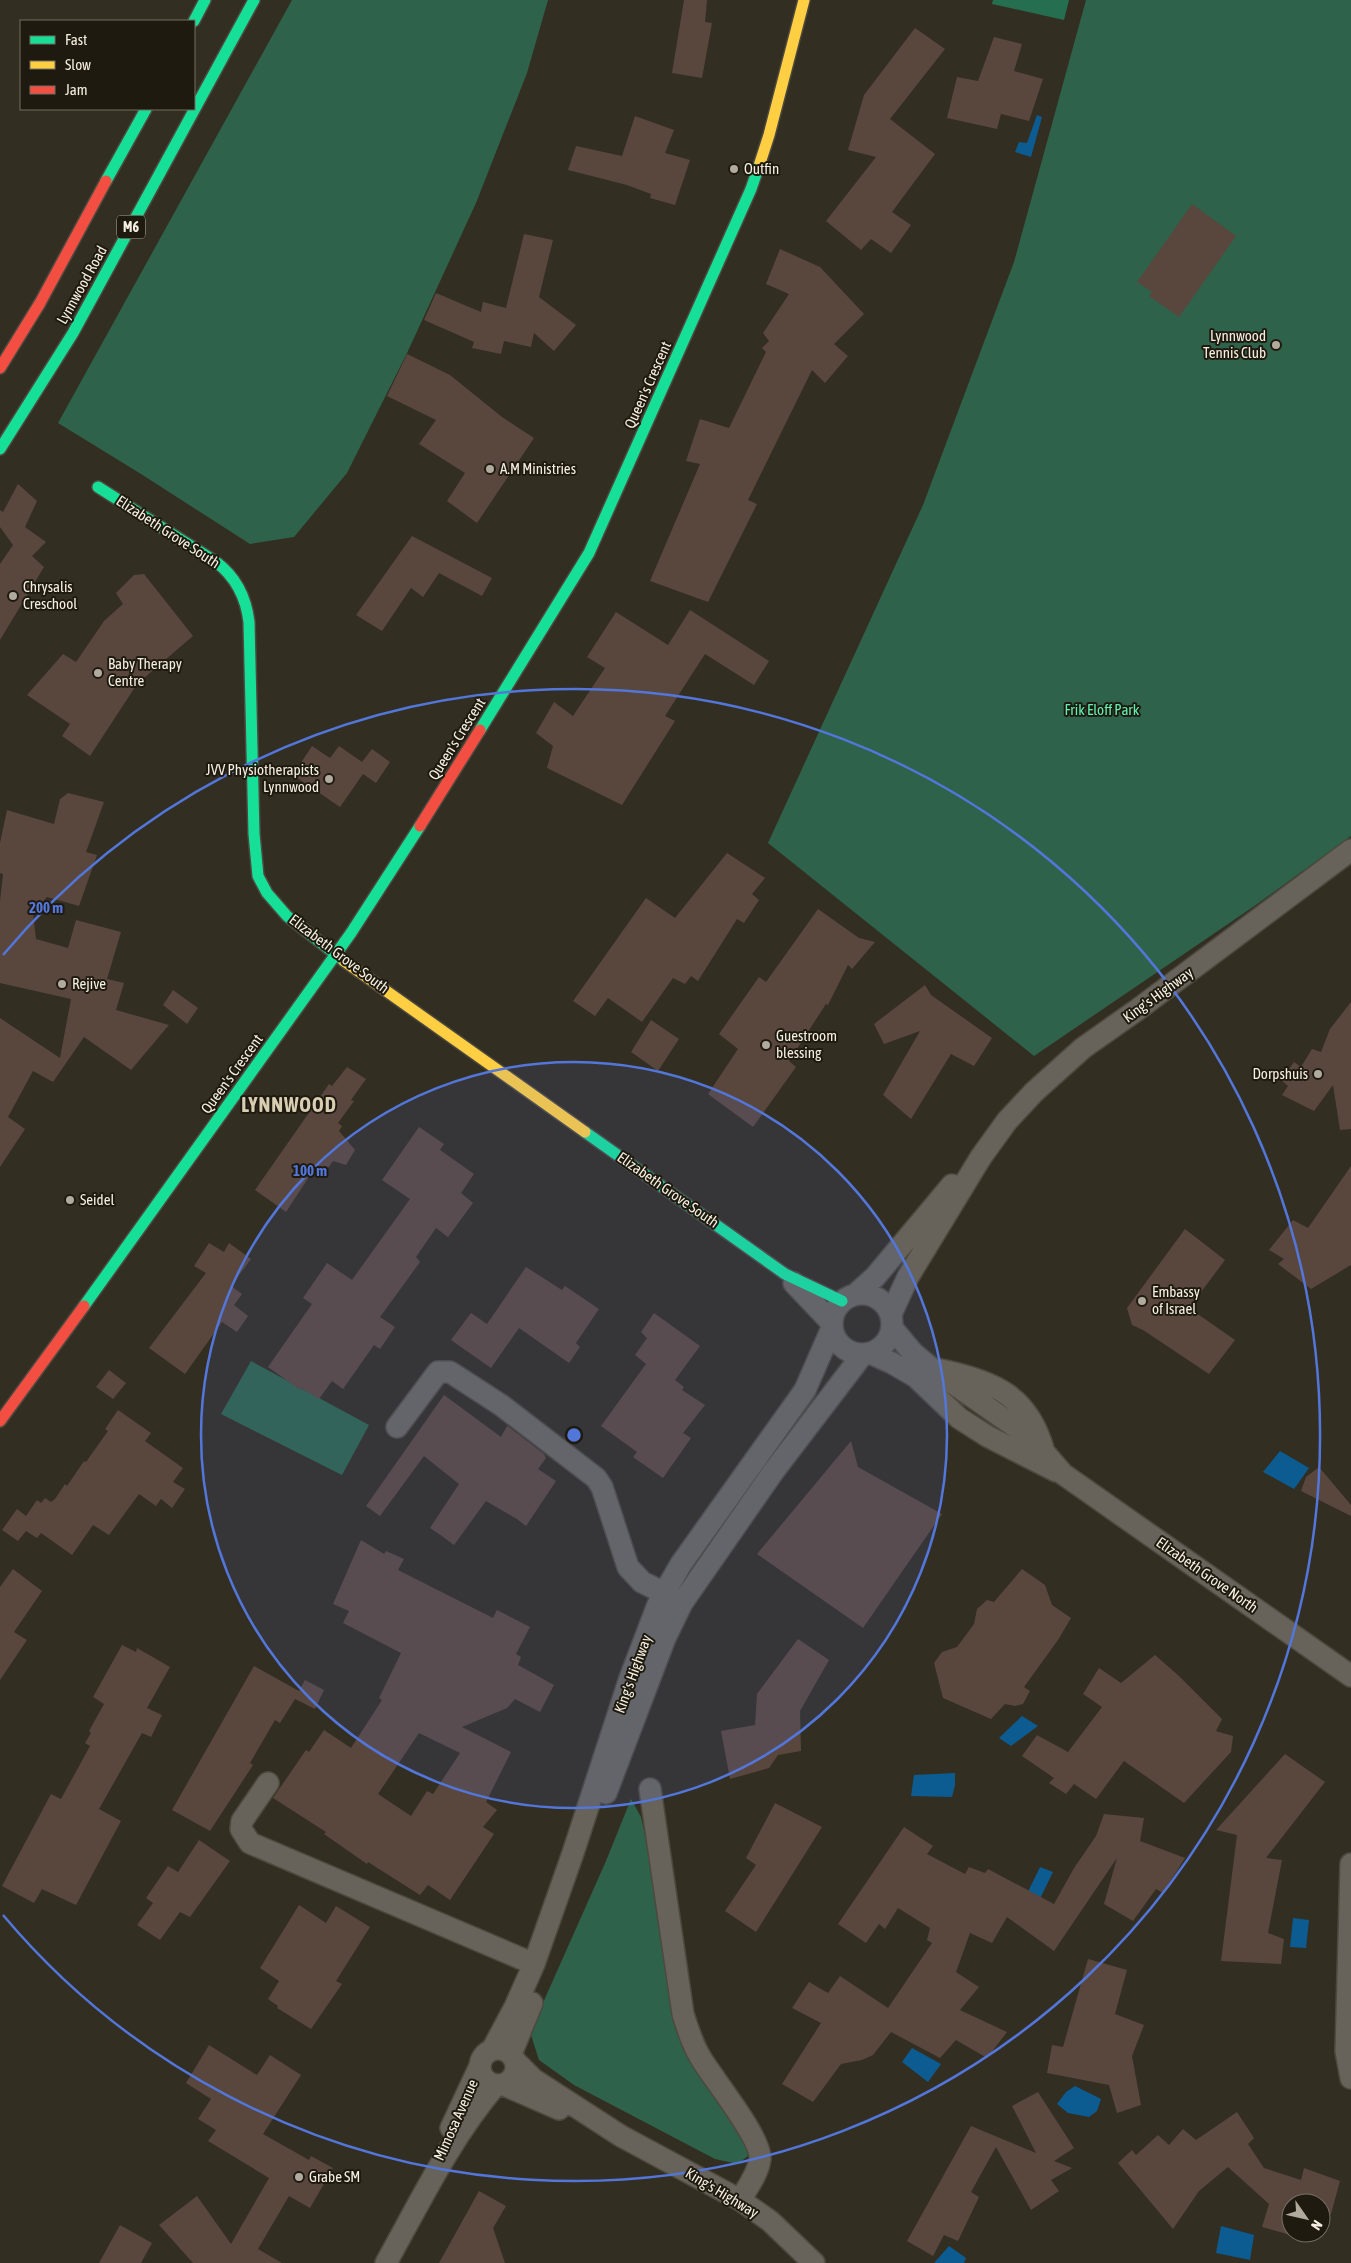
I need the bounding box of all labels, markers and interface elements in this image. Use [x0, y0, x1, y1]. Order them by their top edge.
legend [20, 20, 195, 110]
text: Fast [65, 31, 87, 48]
text: Slow [65, 56, 91, 73]
text: Jam [65, 81, 88, 98]
place label: Outfin [744, 160, 779, 177]
marker: Outfin [728, 163, 740, 175]
road number: M6 [117, 216, 145, 238]
street label: Lynnwood Road [53, 243, 110, 327]
place label: Lynnwood Tennis Club [1203, 327, 1266, 361]
street label: Queen's Crescent [621, 339, 674, 431]
marker: Lynnwood Tennis Club [1270, 339, 1282, 351]
place label: A.M Ministries [500, 460, 576, 477]
marker: A.M Ministries [484, 463, 496, 475]
street label: Elizabeth Grove South [113, 492, 223, 571]
place label: Chrysalis Creschool [23, 578, 77, 612]
marker: Chrysalis Creschool [7, 590, 19, 602]
place label: Baby Therapy Centre [108, 655, 182, 689]
marker: Baby Therapy Centre [92, 667, 104, 679]
street label: Queen's Crescent [425, 695, 489, 783]
park label: Frik Eloff Park [1065, 701, 1140, 718]
place label: JVV Physiotherapists Lynnwood [206, 761, 319, 795]
marker: JVV Physiotherapists Lynnwood [323, 773, 335, 785]
text: 200 m [29, 899, 63, 916]
street label: Elizabeth Grove South [286, 911, 392, 997]
street label: King's Highway [1119, 964, 1196, 1026]
place label: Rejive [72, 975, 106, 992]
marker: Rejive [56, 978, 68, 990]
place label: Guestroom blessing [776, 1027, 837, 1061]
street label: Queen's Crescent [197, 1031, 266, 1117]
marker: Guestroom blessing [760, 1039, 772, 1051]
place label: Dorpshuis [1252, 1065, 1308, 1082]
marker: Dorpshuis [1312, 1068, 1324, 1080]
district label: LYNNWOOD [241, 1093, 337, 1116]
street label: Elizabeth Grove South [614, 1148, 722, 1231]
text: 100 m [293, 1162, 327, 1179]
place label: Seidel [80, 1191, 114, 1208]
marker: Seidel [64, 1194, 76, 1206]
place label: Embassy of Israel [1152, 1283, 1200, 1317]
marker: Embassy of Israel [1136, 1295, 1148, 1307]
centre of rings [565, 1426, 583, 1444]
street label: Elizabeth Grove North [1153, 1533, 1261, 1616]
street label: King's Highway [610, 1632, 655, 1715]
street label: Mimosa Avenue [430, 2076, 481, 2163]
street label: King's Highway [683, 2164, 762, 2221]
place label: Grabe SM [309, 2168, 360, 2185]
marker: Grabe SM [293, 2171, 305, 2183]
north arrow [1281, 2193, 1331, 2243]
text: N [1308, 2217, 1326, 2233]

